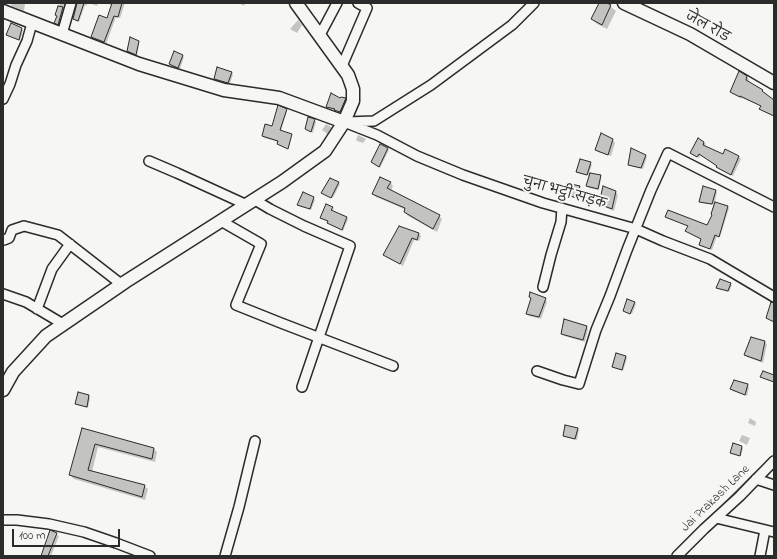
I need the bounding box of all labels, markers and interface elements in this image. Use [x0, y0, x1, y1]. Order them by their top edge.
street label: जेल रोड [682, 10, 732, 46]
street label: चुना भट्ठी सड़क [520, 175, 608, 213]
street label: Jai Prakash Lane [678, 462, 754, 536]
scale bar [14, 521, 122, 547]
text: 100 m [19, 527, 46, 545]

